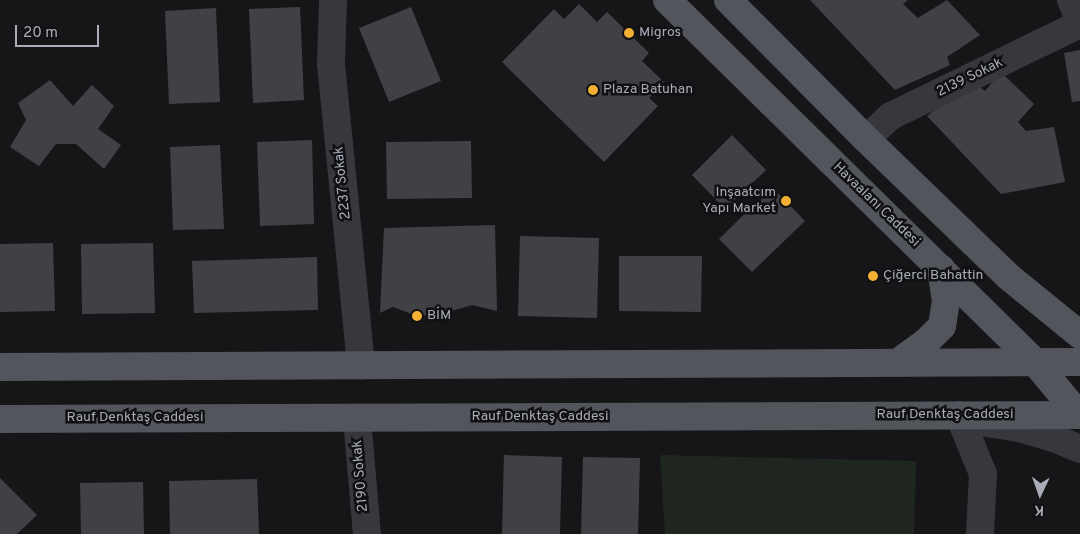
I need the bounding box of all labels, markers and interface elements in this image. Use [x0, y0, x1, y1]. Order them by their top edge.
scale bar [18, 15, 101, 47]
text: 20 m [23, 24, 58, 43]
place label: Migros [639, 25, 681, 41]
marker: Migros [623, 27, 635, 39]
street label: 2139 Sokak [934, 55, 1006, 101]
place label: Plaza Batuhan [603, 82, 693, 98]
marker: Plaza Batuhan [587, 84, 599, 96]
street label: 2237 Sokak [331, 145, 355, 221]
street label: Havaalanı Caddesi [829, 159, 923, 251]
place label: Inşaatcım Yapı Market [702, 185, 776, 218]
marker: Inşaatcım Yapı Market [780, 195, 792, 207]
place label: Çiğerci Bahattin [883, 268, 983, 284]
marker: Çiğerci Bahattin [867, 270, 879, 282]
place label: BİM [427, 308, 451, 324]
marker: BİM [411, 310, 423, 322]
street label: Rauf Denktaş Caddesi [877, 407, 1013, 423]
street label: Rauf Denktaş Caddesi [472, 409, 608, 425]
street label: Rauf Denktaş Caddesi [67, 410, 203, 426]
street label: 2190 Sokak [349, 439, 373, 513]
north arrow [1015, 469, 1065, 519]
text: K [1034, 501, 1045, 518]

